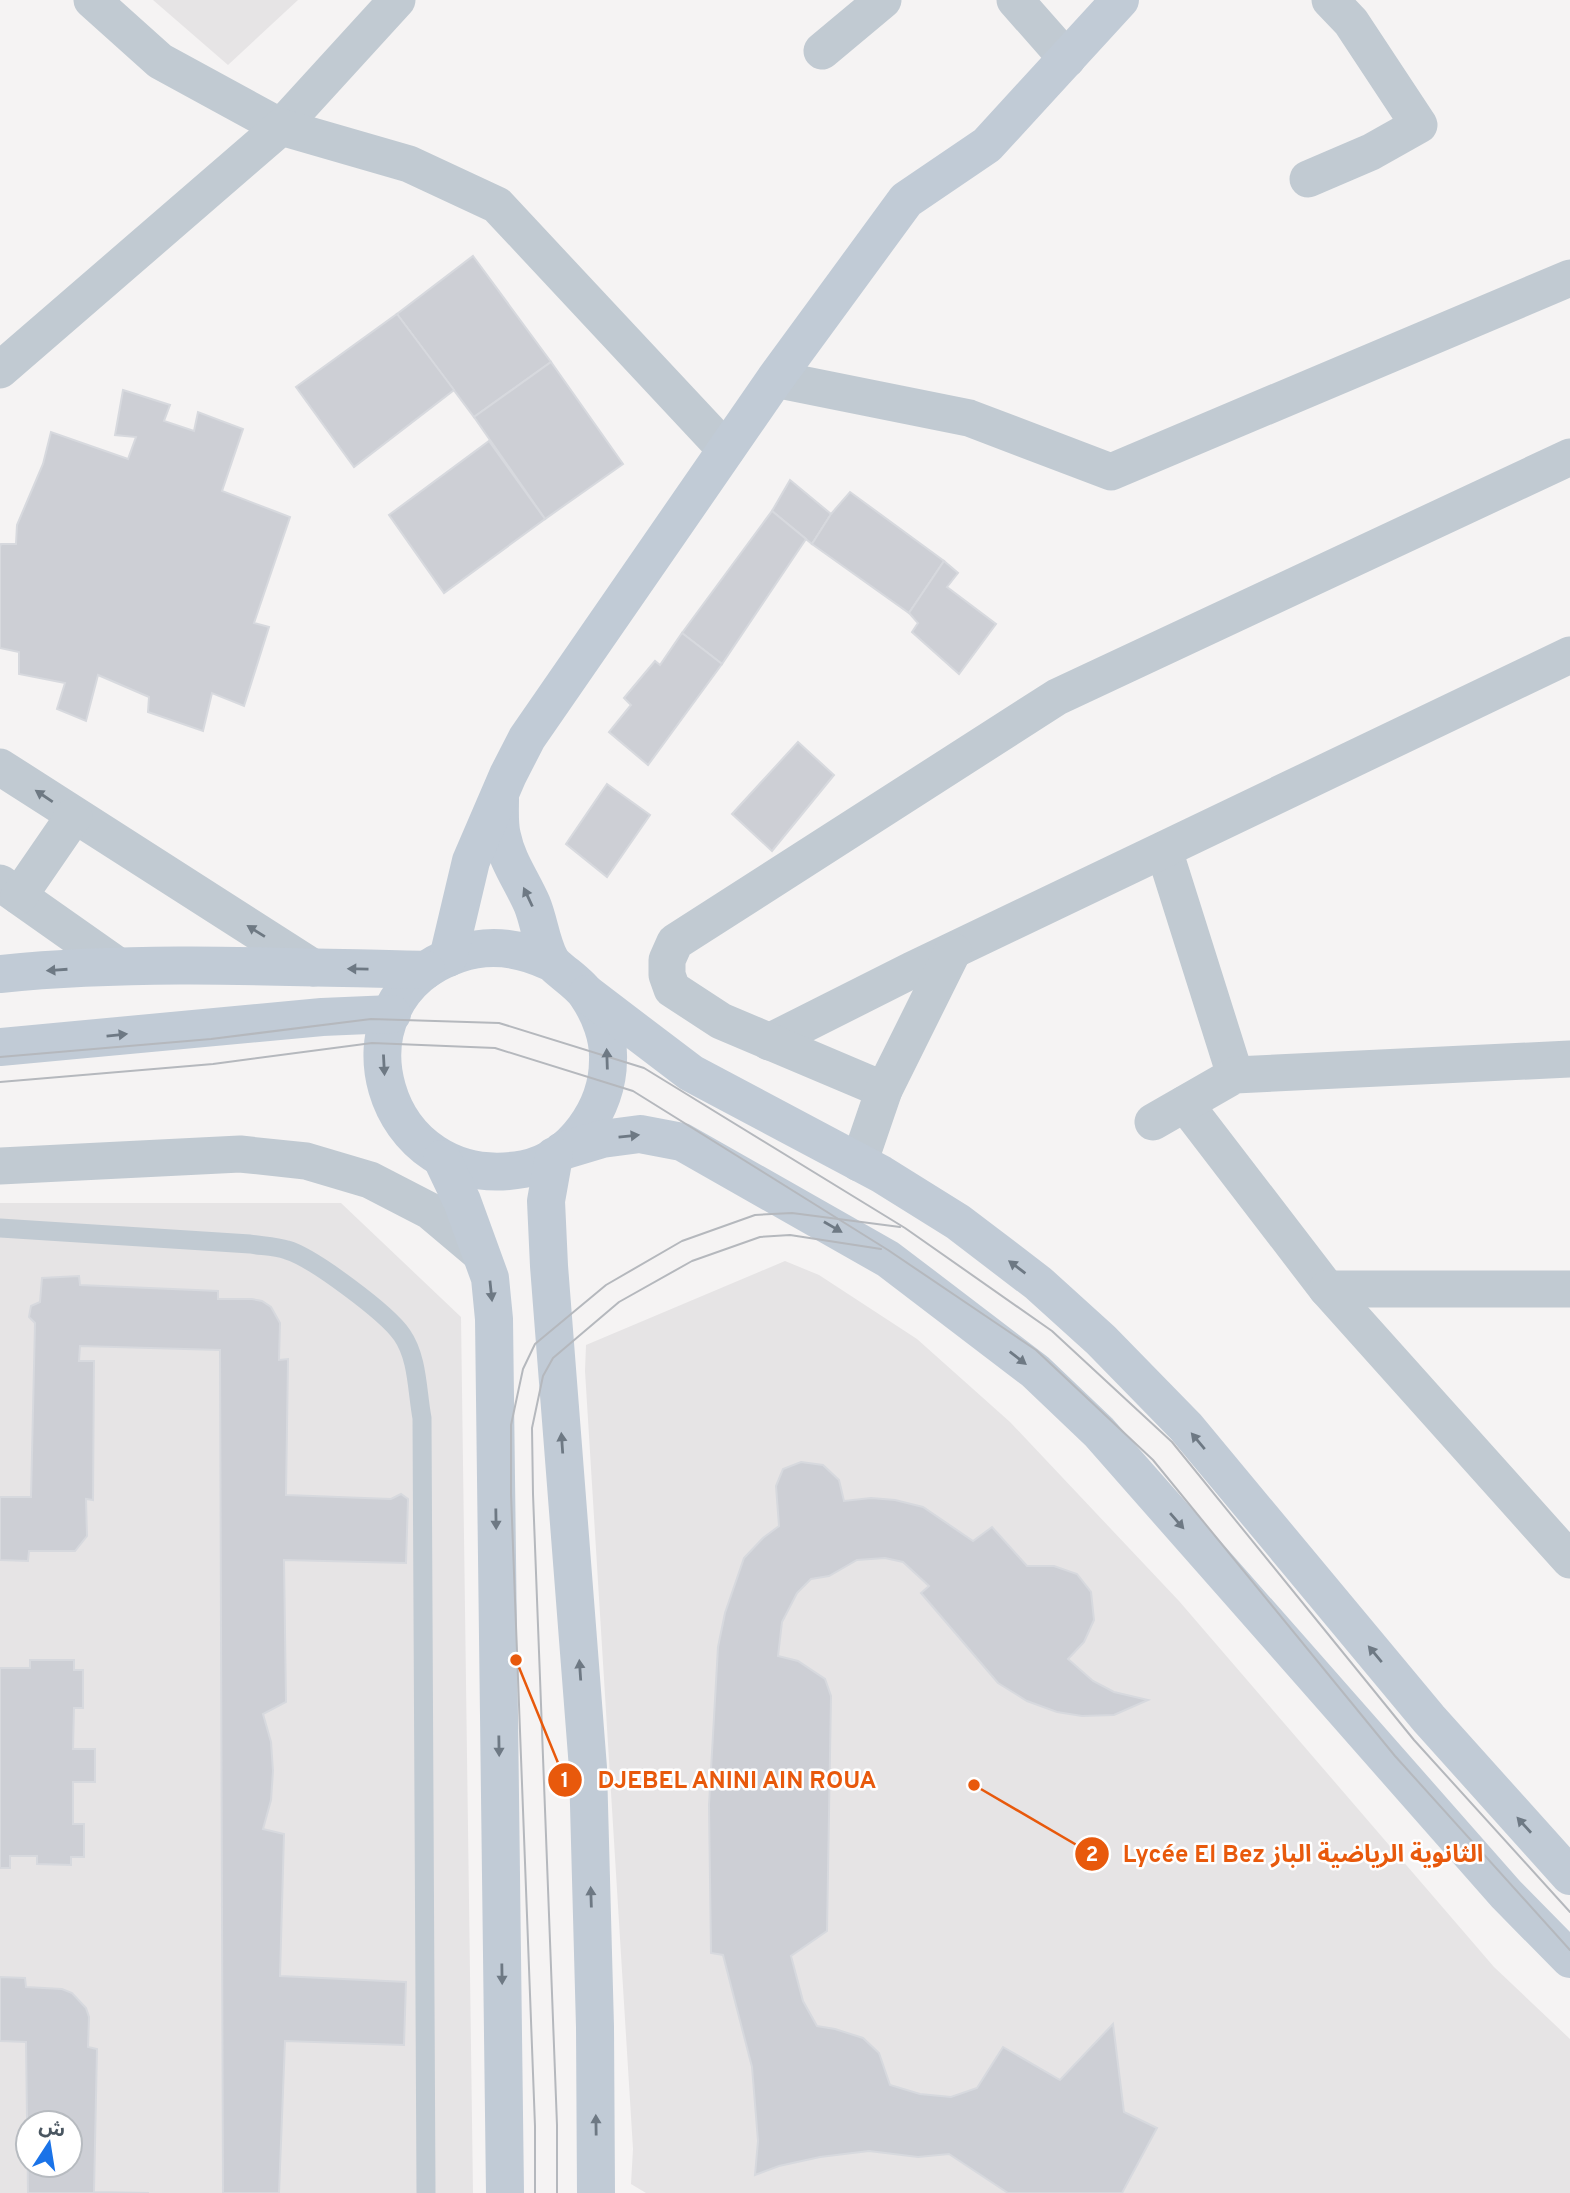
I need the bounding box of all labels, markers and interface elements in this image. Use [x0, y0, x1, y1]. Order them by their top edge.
one-way arrow [35, 789, 53, 803]
one-way arrow [522, 887, 533, 908]
one-way arrow [247, 925, 266, 938]
one-way arrow [347, 963, 369, 974]
one-way arrow [46, 965, 68, 976]
one-way arrow [106, 1029, 128, 1040]
one-way arrow [601, 1048, 613, 1070]
one-way arrow [378, 1054, 389, 1076]
one-way arrow [618, 1130, 640, 1141]
one-way arrow [824, 1221, 843, 1233]
one-way arrow [1008, 1259, 1026, 1274]
one-way arrow [486, 1281, 497, 1303]
one-way arrow [1009, 1351, 1027, 1366]
one-way arrow [556, 1432, 567, 1454]
one-way arrow [1191, 1433, 1206, 1450]
one-way arrow [490, 1508, 502, 1530]
one-way arrow [1169, 1512, 1185, 1529]
one-way arrow [1367, 1645, 1382, 1663]
one-way arrow [574, 1659, 585, 1681]
one-way arrow [493, 1735, 504, 1757]
callout: DJEBEL ANINI AIN ROUA [547, 1758, 892, 1803]
text: DJEBEL ANINI AIN ROUA [597, 1767, 877, 1797]
text: 1 [561, 1768, 569, 1795]
one-way arrow [1517, 1817, 1533, 1834]
callout: Lycée El Bez الثانوية الرياضية الباز [1074, 1831, 1498, 1876]
text: Lycée El Bez الثانوية الرياضية الباز [1123, 1841, 1483, 1871]
text: 2 [1086, 1842, 1098, 1869]
one-way arrow [586, 1886, 597, 1908]
one-way arrow [496, 1963, 508, 1985]
north arrow [14, 2109, 84, 2179]
one-way arrow [590, 2114, 602, 2136]
text: ش [37, 2115, 67, 2144]

